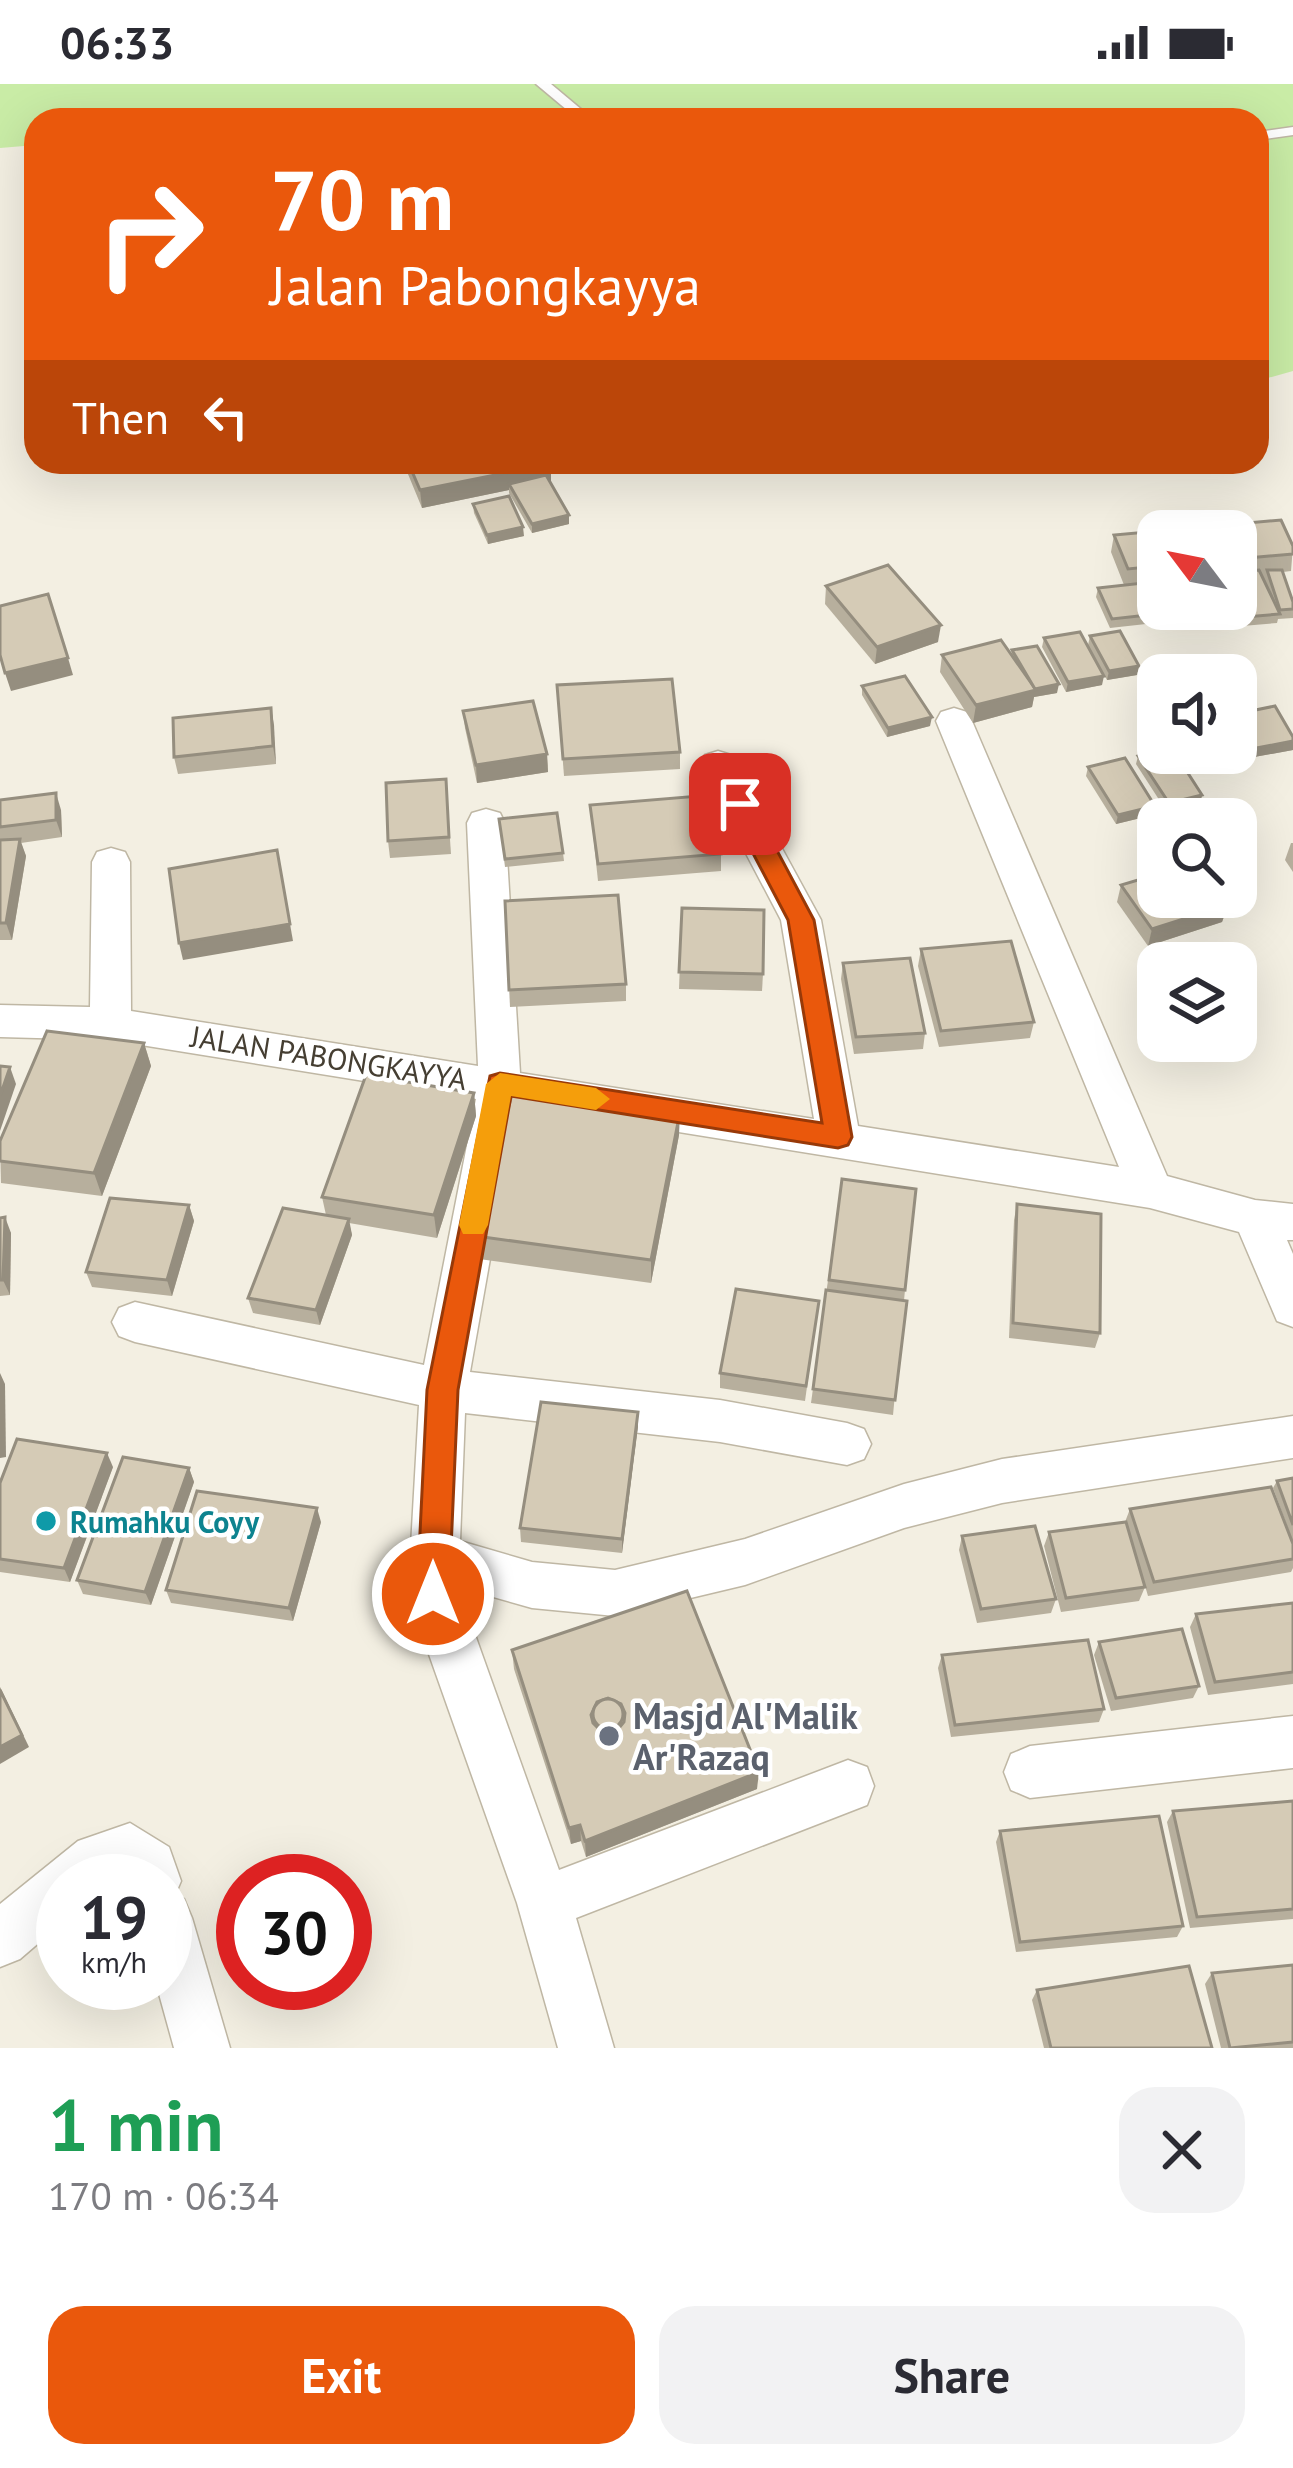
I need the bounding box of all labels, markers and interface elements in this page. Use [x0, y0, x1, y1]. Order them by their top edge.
text: 06:33 [60, 13, 174, 71]
text: 70 m [270, 144, 454, 253]
icon: right [72, 156, 228, 312]
text: Jalan Pabongkayya [270, 250, 701, 320]
icon: left [193, 384, 259, 450]
text: Then [72, 388, 169, 446]
north arrow [1137, 510, 1257, 630]
map controls [1137, 510, 1257, 1062]
button: sound [1137, 654, 1257, 774]
pin [689, 753, 791, 855]
icon: arrive [707, 771, 773, 837]
button: search [1137, 798, 1257, 918]
button: layers [1137, 942, 1257, 1062]
street label: JALAN PABONGKAYYA [186, 1016, 470, 1098]
place label: Rumahku Coyy [70, 1502, 260, 1541]
marker: Rumahku Coyy [33, 1508, 59, 1534]
position arrow [370, 1531, 496, 1657]
place label: Masjd Al'Malik Ar'Razaq [633, 1692, 858, 1780]
marker: Masjd Al'Malik Ar'Razaq [596, 1723, 622, 1749]
speed limit sign: 30 [216, 1854, 372, 2010]
text: 19 [80, 1878, 148, 1956]
text: km/h [81, 1942, 147, 1981]
text: 1 min [48, 2078, 224, 2171]
button: close [1119, 2087, 1245, 2213]
text: 170 m · 06:34 [48, 2170, 279, 2221]
button: Exit [48, 2306, 635, 2444]
button: Share [659, 2306, 1245, 2444]

